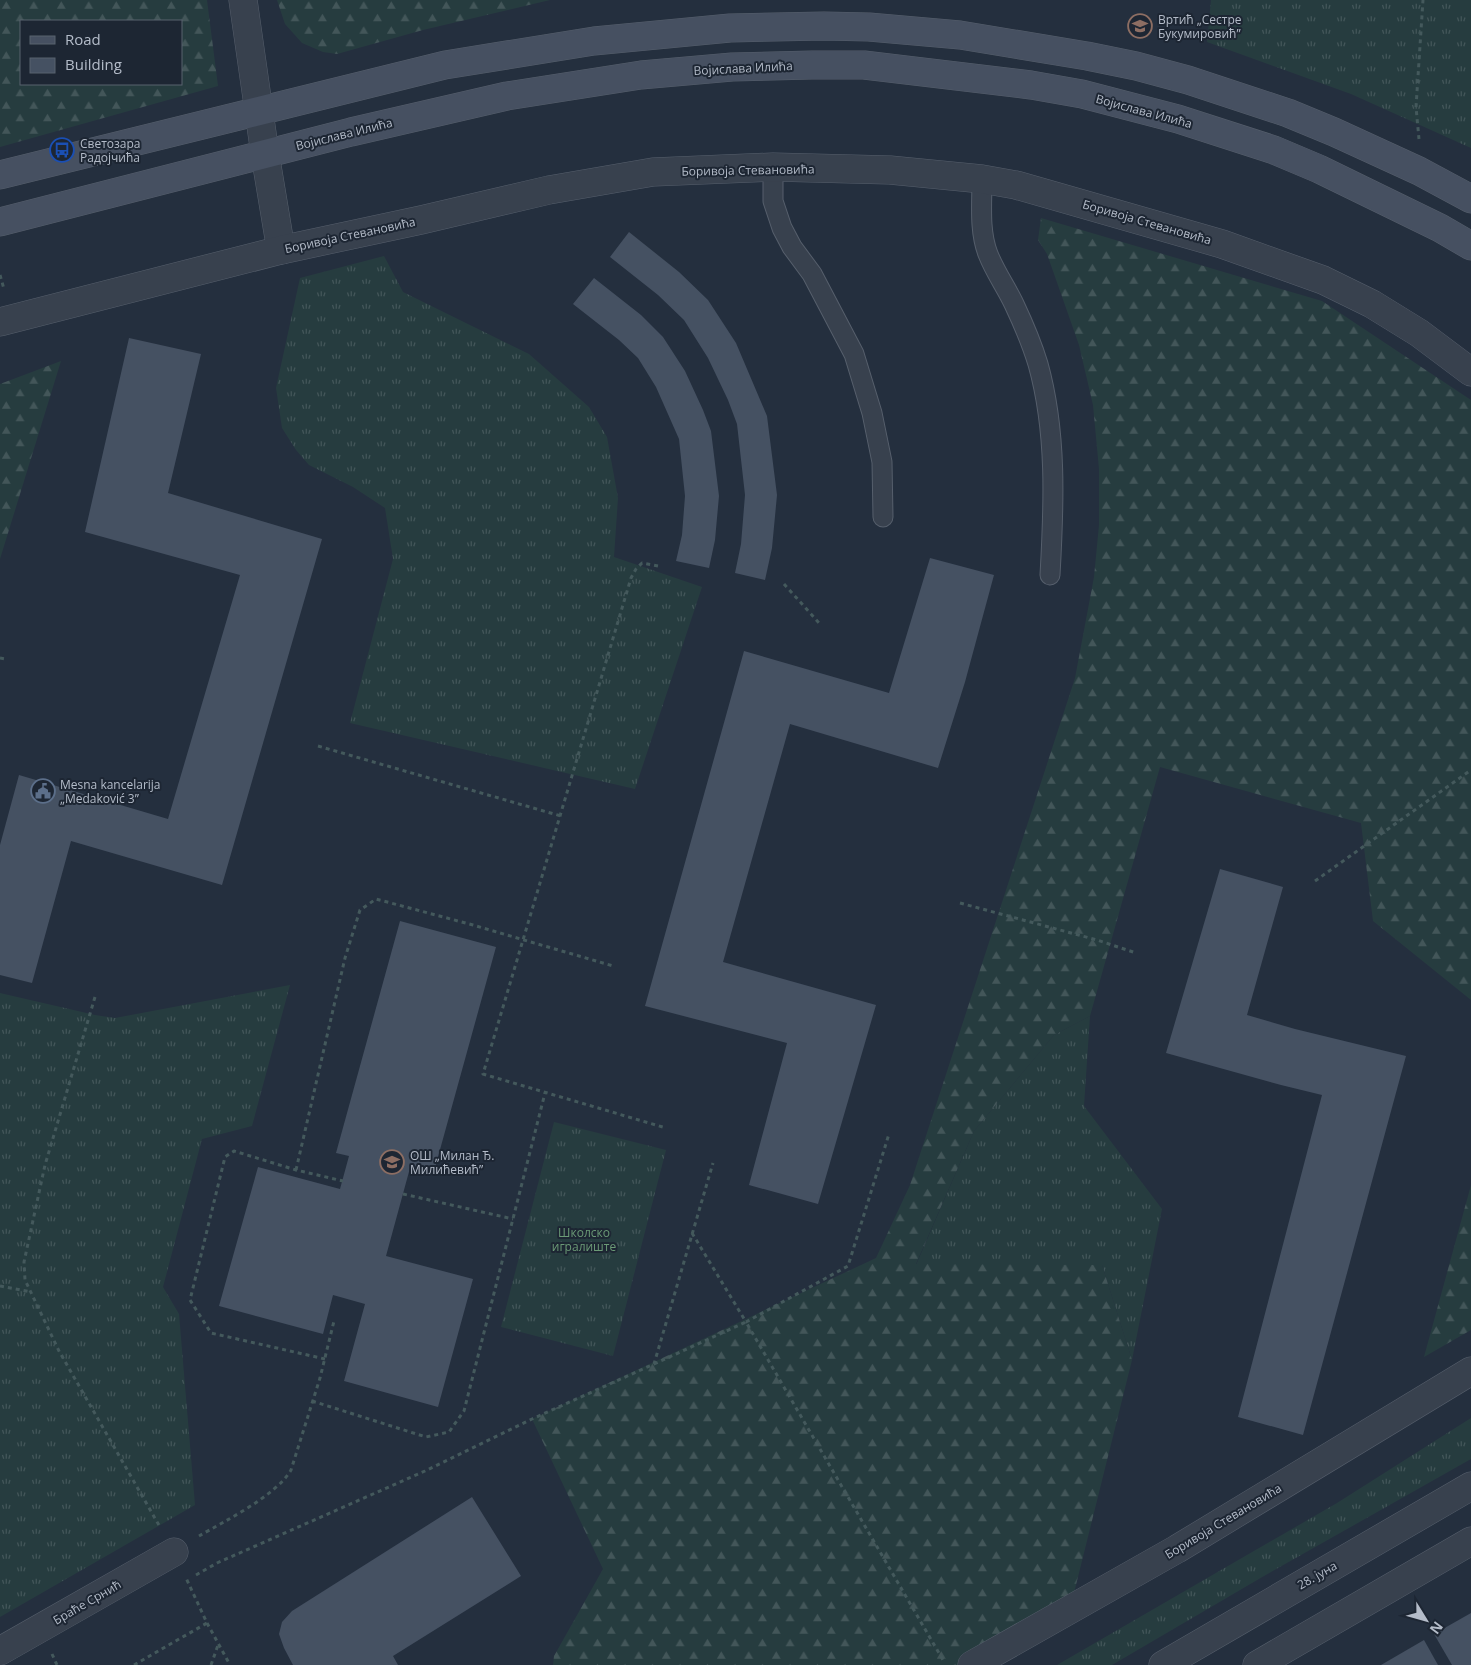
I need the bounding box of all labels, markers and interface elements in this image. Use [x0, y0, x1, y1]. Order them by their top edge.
place label: Вртић „Сестре Букумировић” [1158, 11, 1242, 42]
school or university icon: Вртић „Сестре Букумировић” [1127, 13, 1153, 39]
legend [20, 20, 182, 85]
text: Road [65, 29, 101, 49]
text: Building [65, 54, 122, 74]
street label: Војислава Илића [693, 57, 793, 79]
street label: Војислава Илића [1094, 90, 1194, 132]
street label: Војислава Илића [294, 114, 394, 154]
place label: Светозара Радојчића [80, 135, 141, 166]
bus stop icon: Светозара Радојчића [49, 137, 75, 163]
street label: Боривоја Стевановића [681, 160, 815, 180]
street label: Боривоја Стевановића [1081, 195, 1213, 249]
street label: Боривоја Стевановића [283, 213, 417, 257]
place label: Mesna kancelarija „Medaković 3” [60, 776, 161, 807]
public building icon: Mesna kancelarija „Medaković 3” [30, 778, 56, 804]
place label: ОШ „Милан Ђ. Милићевић” [410, 1147, 494, 1178]
school or university icon: ОШ „Милан Ђ. Милићевић” [379, 1149, 405, 1175]
park label: Школско игралиште [552, 1224, 616, 1255]
street label: Боривоја Стевановића [1161, 1479, 1285, 1563]
street label: 28. јуна [1294, 1557, 1340, 1593]
street label: Браће Срнић [50, 1576, 124, 1628]
north arrow [1401, 1595, 1451, 1645]
text: N [1426, 1618, 1448, 1638]

